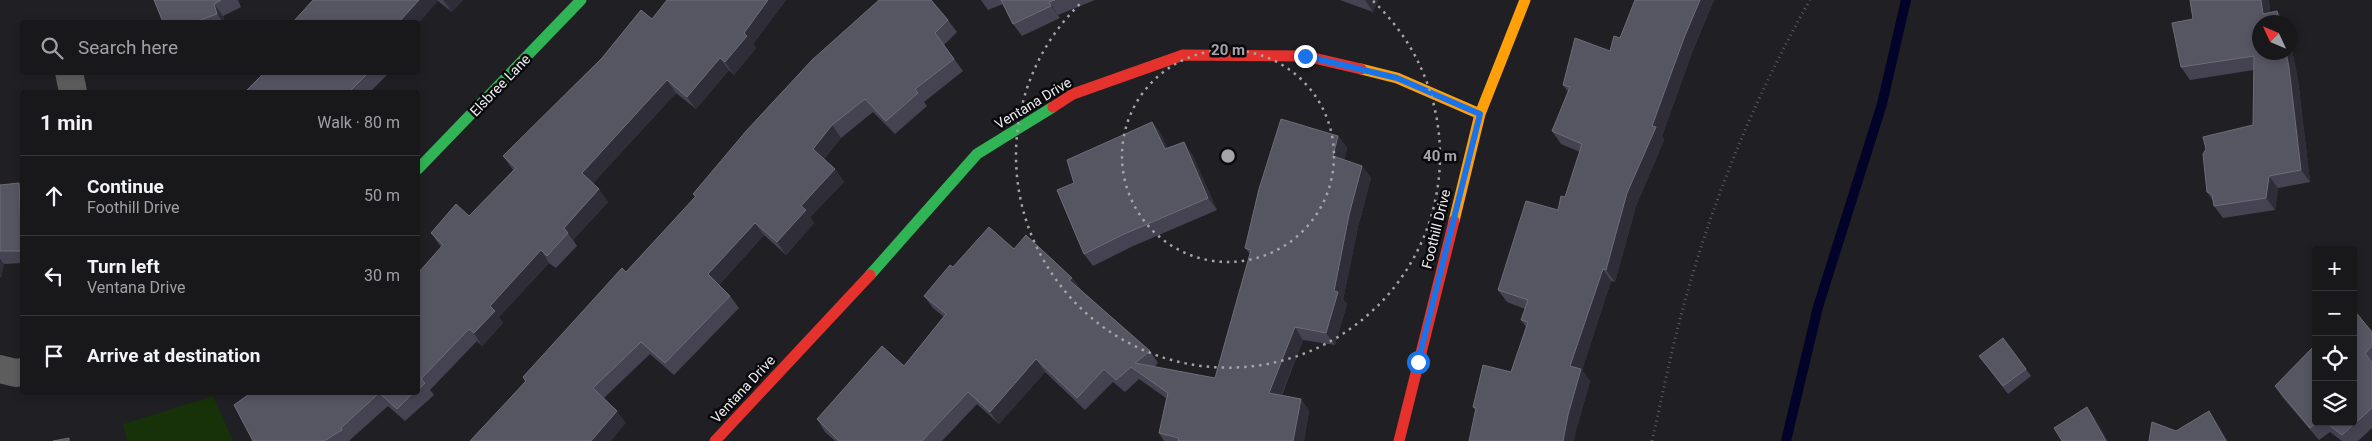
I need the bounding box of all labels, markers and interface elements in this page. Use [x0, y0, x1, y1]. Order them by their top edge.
north arrow [2252, 15, 2297, 60]
search box [20, 20, 420, 75]
icon: search [38, 34, 66, 62]
text: Search here [78, 36, 178, 59]
text: 20 m [1211, 41, 1245, 59]
route end [1294, 45, 1317, 68]
street label: Elsbree Lane [467, 51, 533, 119]
street label: Ventana Drive [992, 74, 1074, 132]
text: 1 min [40, 111, 93, 135]
text: Walk · 80 m [317, 113, 400, 132]
centre of rings [1219, 147, 1237, 165]
text: 40 m [1423, 147, 1457, 165]
text: Continue [87, 175, 164, 198]
icon: ahead [40, 182, 68, 210]
text: 50 m [364, 186, 400, 205]
street label: Foothill Drive [1418, 188, 1454, 270]
text: Foothill Drive [87, 198, 180, 217]
map controls [2312, 246, 2357, 426]
button: + [2312, 246, 2357, 291]
text: Turn left [87, 255, 160, 278]
icon: left [40, 262, 68, 290]
text: 30 m [364, 266, 400, 285]
text: Ventana Drive [87, 278, 186, 297]
button: − [2312, 291, 2357, 336]
button: locate [2312, 336, 2357, 381]
icon: arrive [40, 342, 68, 370]
text: Arrive at destination [87, 344, 260, 367]
route start [1407, 351, 1430, 374]
street label: Ventana Drive [708, 352, 778, 426]
button: layers [2312, 381, 2357, 426]

